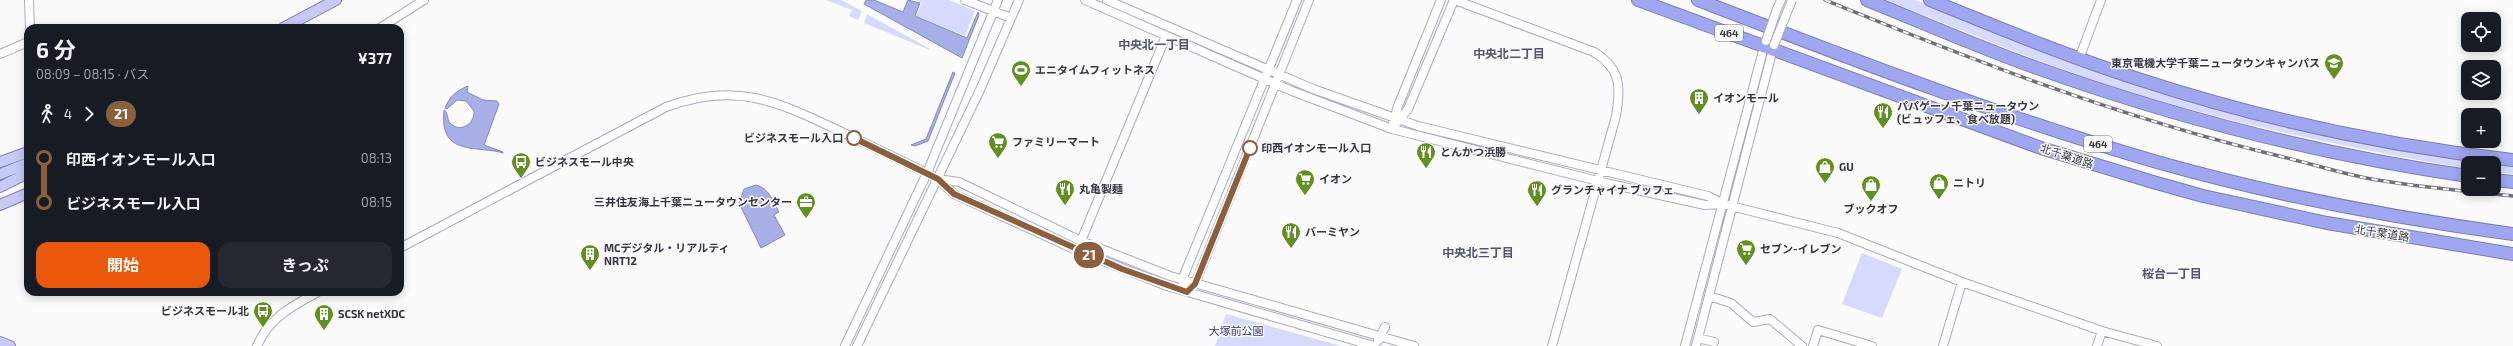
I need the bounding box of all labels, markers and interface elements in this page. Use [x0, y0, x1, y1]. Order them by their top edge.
map controls [2461, 12, 2501, 196]
button: locate [2461, 12, 2501, 52]
road number: 464 [1715, 25, 1743, 41]
text: 6 分 [36, 36, 76, 62]
district label: 中央北一丁目 [1118, 37, 1190, 51]
district label: 中央北二丁目 [1473, 46, 1545, 60]
text: ¥377 [358, 49, 392, 67]
school or university icon: 東京電機大学千葉ニュータウンキャンパス [2323, 52, 2345, 80]
place label: 東京電機大学千葉ニュータウンキャンパス [2111, 56, 2320, 69]
sports icon: エニタイムフィットネス [1010, 59, 1032, 87]
button: layers [2461, 60, 2501, 100]
place label: エニタイムフィットネス [1035, 63, 1155, 76]
text: 08:09 – 08:15 · バス [36, 66, 149, 82]
building icon: イオンモール [1688, 87, 1710, 115]
place label: イオンモール [1713, 91, 1779, 104]
place label: パパゲーノ千葉ニュータウン (ビュッフェ、食べ放題) [1897, 99, 2039, 125]
restaurant icon: パパゲーノ千葉ニュータウン (ビュッフェ、食べ放題) [1872, 101, 1894, 129]
icon: walk [36, 103, 58, 125]
icon: forward [78, 103, 100, 125]
text: 21 [114, 105, 128, 122]
text: 4 [64, 106, 72, 122]
button: + [2461, 108, 2501, 148]
marker: ビジネスモール入口 [846, 130, 862, 146]
place label: ビジネスモール入口 [744, 131, 843, 144]
supermarket icon: ファミリーマート [987, 131, 1009, 159]
place label: ファミリーマート [1012, 135, 1100, 148]
road number: 464 [2084, 136, 2112, 152]
marker: 印西イオンモール入口 [1242, 140, 1258, 156]
place label: 印西イオンモール入口 [1261, 141, 1371, 154]
restaurant icon: とんかつ浜勝 [1415, 141, 1437, 169]
street label: 北千葉道路 [2039, 141, 2095, 170]
place label: とんかつ浜勝 [1440, 145, 1506, 158]
text: 印西イオンモール入口 [66, 150, 216, 168]
text: 08:13 [361, 150, 392, 166]
bus stop icon: ビジネスモール中央 [510, 151, 532, 179]
place label: ビジネスモール中央 [535, 155, 634, 168]
shop icon: GU [1814, 156, 1836, 184]
button: − [2461, 156, 2501, 196]
place label: GU [1839, 160, 1854, 173]
supermarket icon: イオン [1294, 168, 1316, 196]
place label: イオン [1319, 172, 1352, 185]
shop icon: ニトリ [1928, 172, 1950, 200]
shop icon: ブックオフ [1860, 174, 1882, 202]
place label: ニトリ [1953, 176, 1986, 189]
restaurant icon: 丸亀製麺 [1054, 178, 1076, 206]
restaurant icon: グランチャイナ ブッフェ [1526, 179, 1548, 207]
place label: 丸亀製麺 [1079, 182, 1123, 195]
place label: グランチャイナ ブッフェ [1551, 183, 1674, 196]
office icon: 三井住友海上千葉ニュータウンセンター [795, 191, 817, 219]
text: ビジネスモール入口 [66, 194, 201, 212]
text: 08:15 [361, 194, 392, 210]
place label: 三井住友海上千葉ニュータウンセンター [594, 195, 792, 208]
place label: ブックオフ [1844, 202, 1899, 215]
restaurant icon: バーミヤン [1280, 221, 1302, 249]
street label: 北千葉道路 [2354, 222, 2410, 243]
place label: バーミヤン [1305, 225, 1360, 238]
supermarket icon: セブン-イレブン [1735, 238, 1757, 266]
place label: MCデジタル・リアルティ NRT12 [604, 241, 730, 267]
button: 開始 [36, 242, 210, 288]
button: きっぷ [218, 242, 392, 288]
line badge: 21 [1071, 242, 1107, 268]
place label: セブン-イレブン [1760, 242, 1842, 255]
building icon: MCデジタル・リアルティ NRT12 [579, 243, 601, 271]
district label: 中央北三丁目 [1442, 245, 1514, 259]
text: 21 [1082, 246, 1096, 263]
district label: 桜台一丁目 [2142, 266, 2202, 280]
bus stop icon: ビジネスモール北 [252, 300, 274, 328]
building icon: SCSK netXDC [313, 303, 335, 331]
place label: ビジネスモール北 [161, 304, 249, 317]
place label: SCSK netXDC [338, 307, 406, 320]
park label: 大塚前公園 [1209, 324, 1264, 337]

